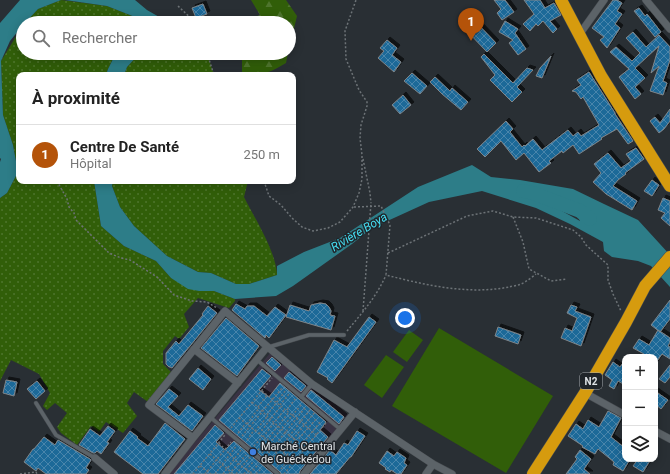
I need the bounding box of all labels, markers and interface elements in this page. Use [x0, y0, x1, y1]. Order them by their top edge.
pin: 1 [458, 8, 484, 41]
search box [16, 16, 296, 60]
icon: search [30, 27, 52, 49]
text: Rechercher [62, 29, 137, 47]
text: À proximité [32, 88, 120, 108]
text: Centre De Santé [70, 138, 179, 156]
text: 1 [41, 147, 49, 162]
text: 250 m [243, 147, 280, 162]
text: Hôpital [70, 156, 112, 171]
water label: Rivière Boya [328, 210, 390, 254]
your location [395, 308, 415, 328]
map controls [622, 354, 658, 462]
button: + [622, 354, 658, 390]
road number: N2 [580, 373, 602, 389]
button: − [622, 390, 658, 426]
button: layers [622, 426, 658, 462]
place label: Marché Central de Guéckédou [261, 440, 335, 466]
marker: Marché Central de Guéckédou [248, 447, 258, 457]

